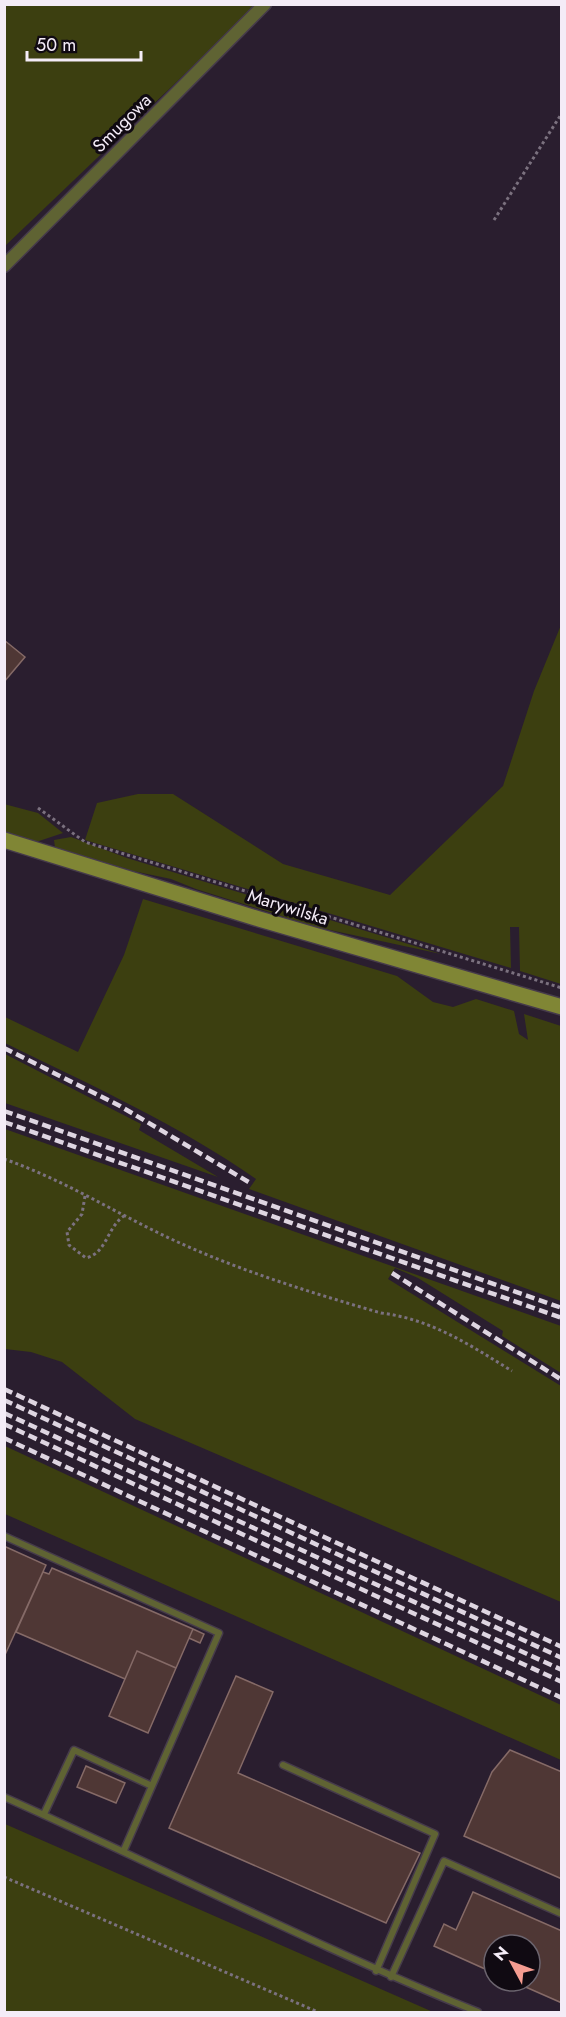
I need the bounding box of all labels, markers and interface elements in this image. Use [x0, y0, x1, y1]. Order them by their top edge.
scale bar [27, 24, 141, 62]
text: 50 m [36, 32, 76, 58]
street label: Smugowa [87, 88, 157, 158]
street label: Marywilska [244, 882, 332, 932]
north arrow [482, 1933, 542, 1993]
text: N [488, 1941, 514, 1966]

